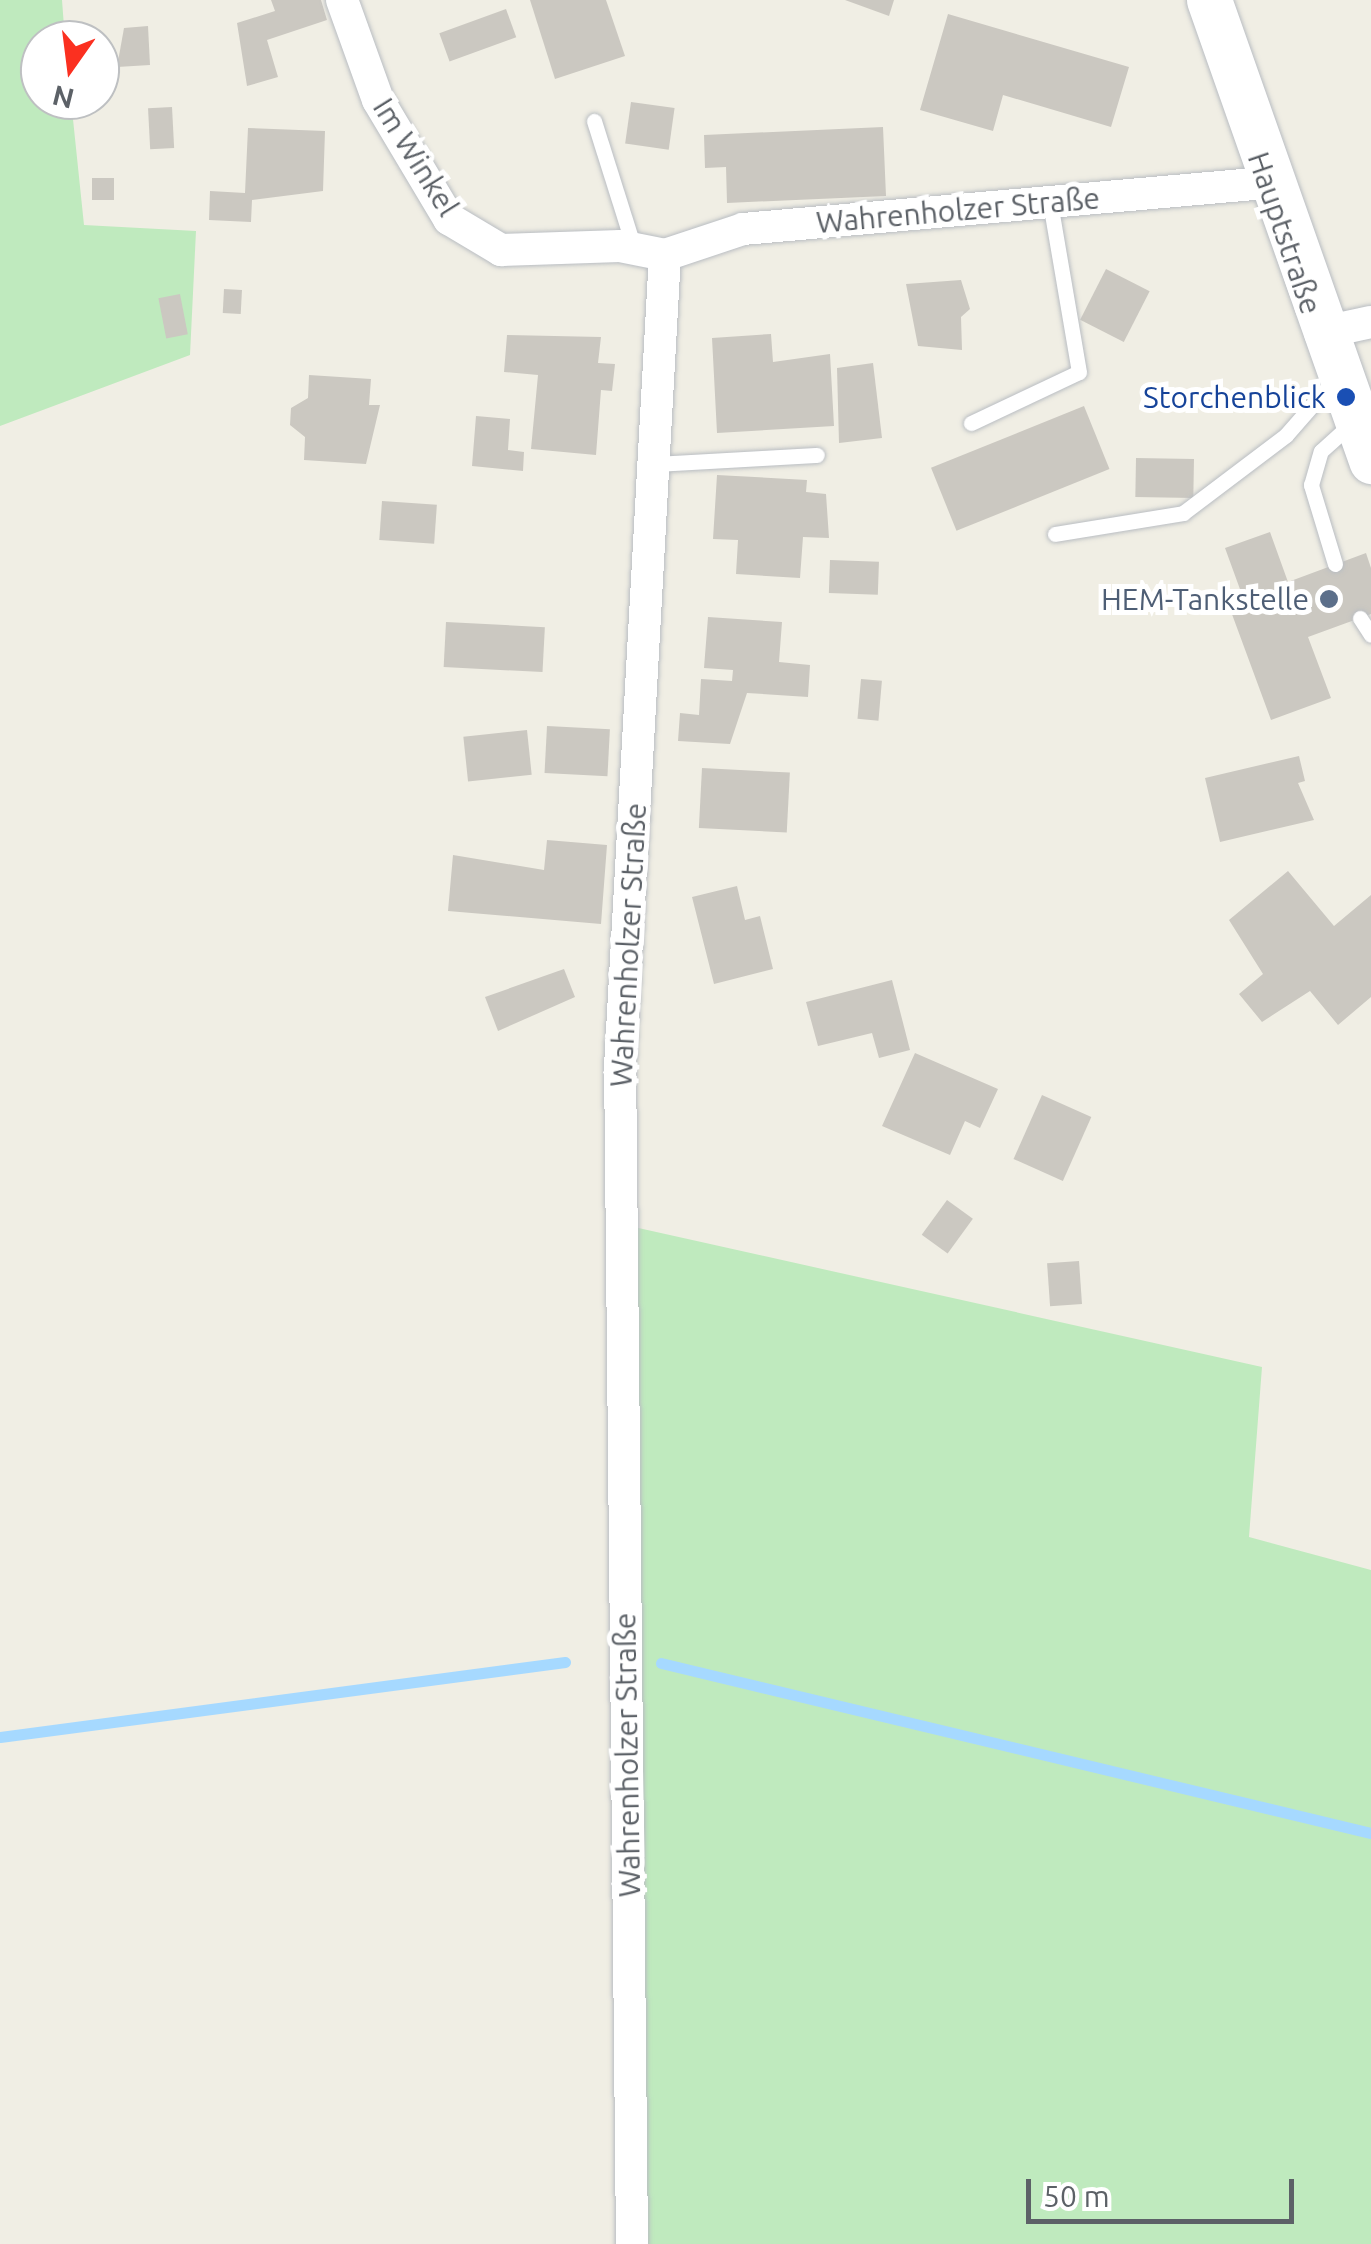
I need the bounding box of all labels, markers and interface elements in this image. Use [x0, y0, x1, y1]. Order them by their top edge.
north arrow [20, 20, 120, 120]
text: N [49, 80, 77, 115]
street label: Im Winkel [366, 91, 466, 223]
street label: Hauptstraße [1240, 147, 1330, 319]
street label: Wahrenholzer Straße [815, 180, 1101, 240]
place label: Storchenblick [1143, 379, 1326, 415]
marker: Storchenblick [1335, 386, 1357, 408]
place label: HEM-Tankstelle [1101, 581, 1309, 617]
marker: HEM-Tankstelle [1318, 588, 1340, 610]
street label: Wahrenholzer Straße [603, 802, 653, 1088]
street label: Wahrenholzer Straße [607, 1612, 647, 1898]
scale bar [1031, 2159, 1298, 2221]
text: 50 m [1043, 2179, 1110, 2213]

